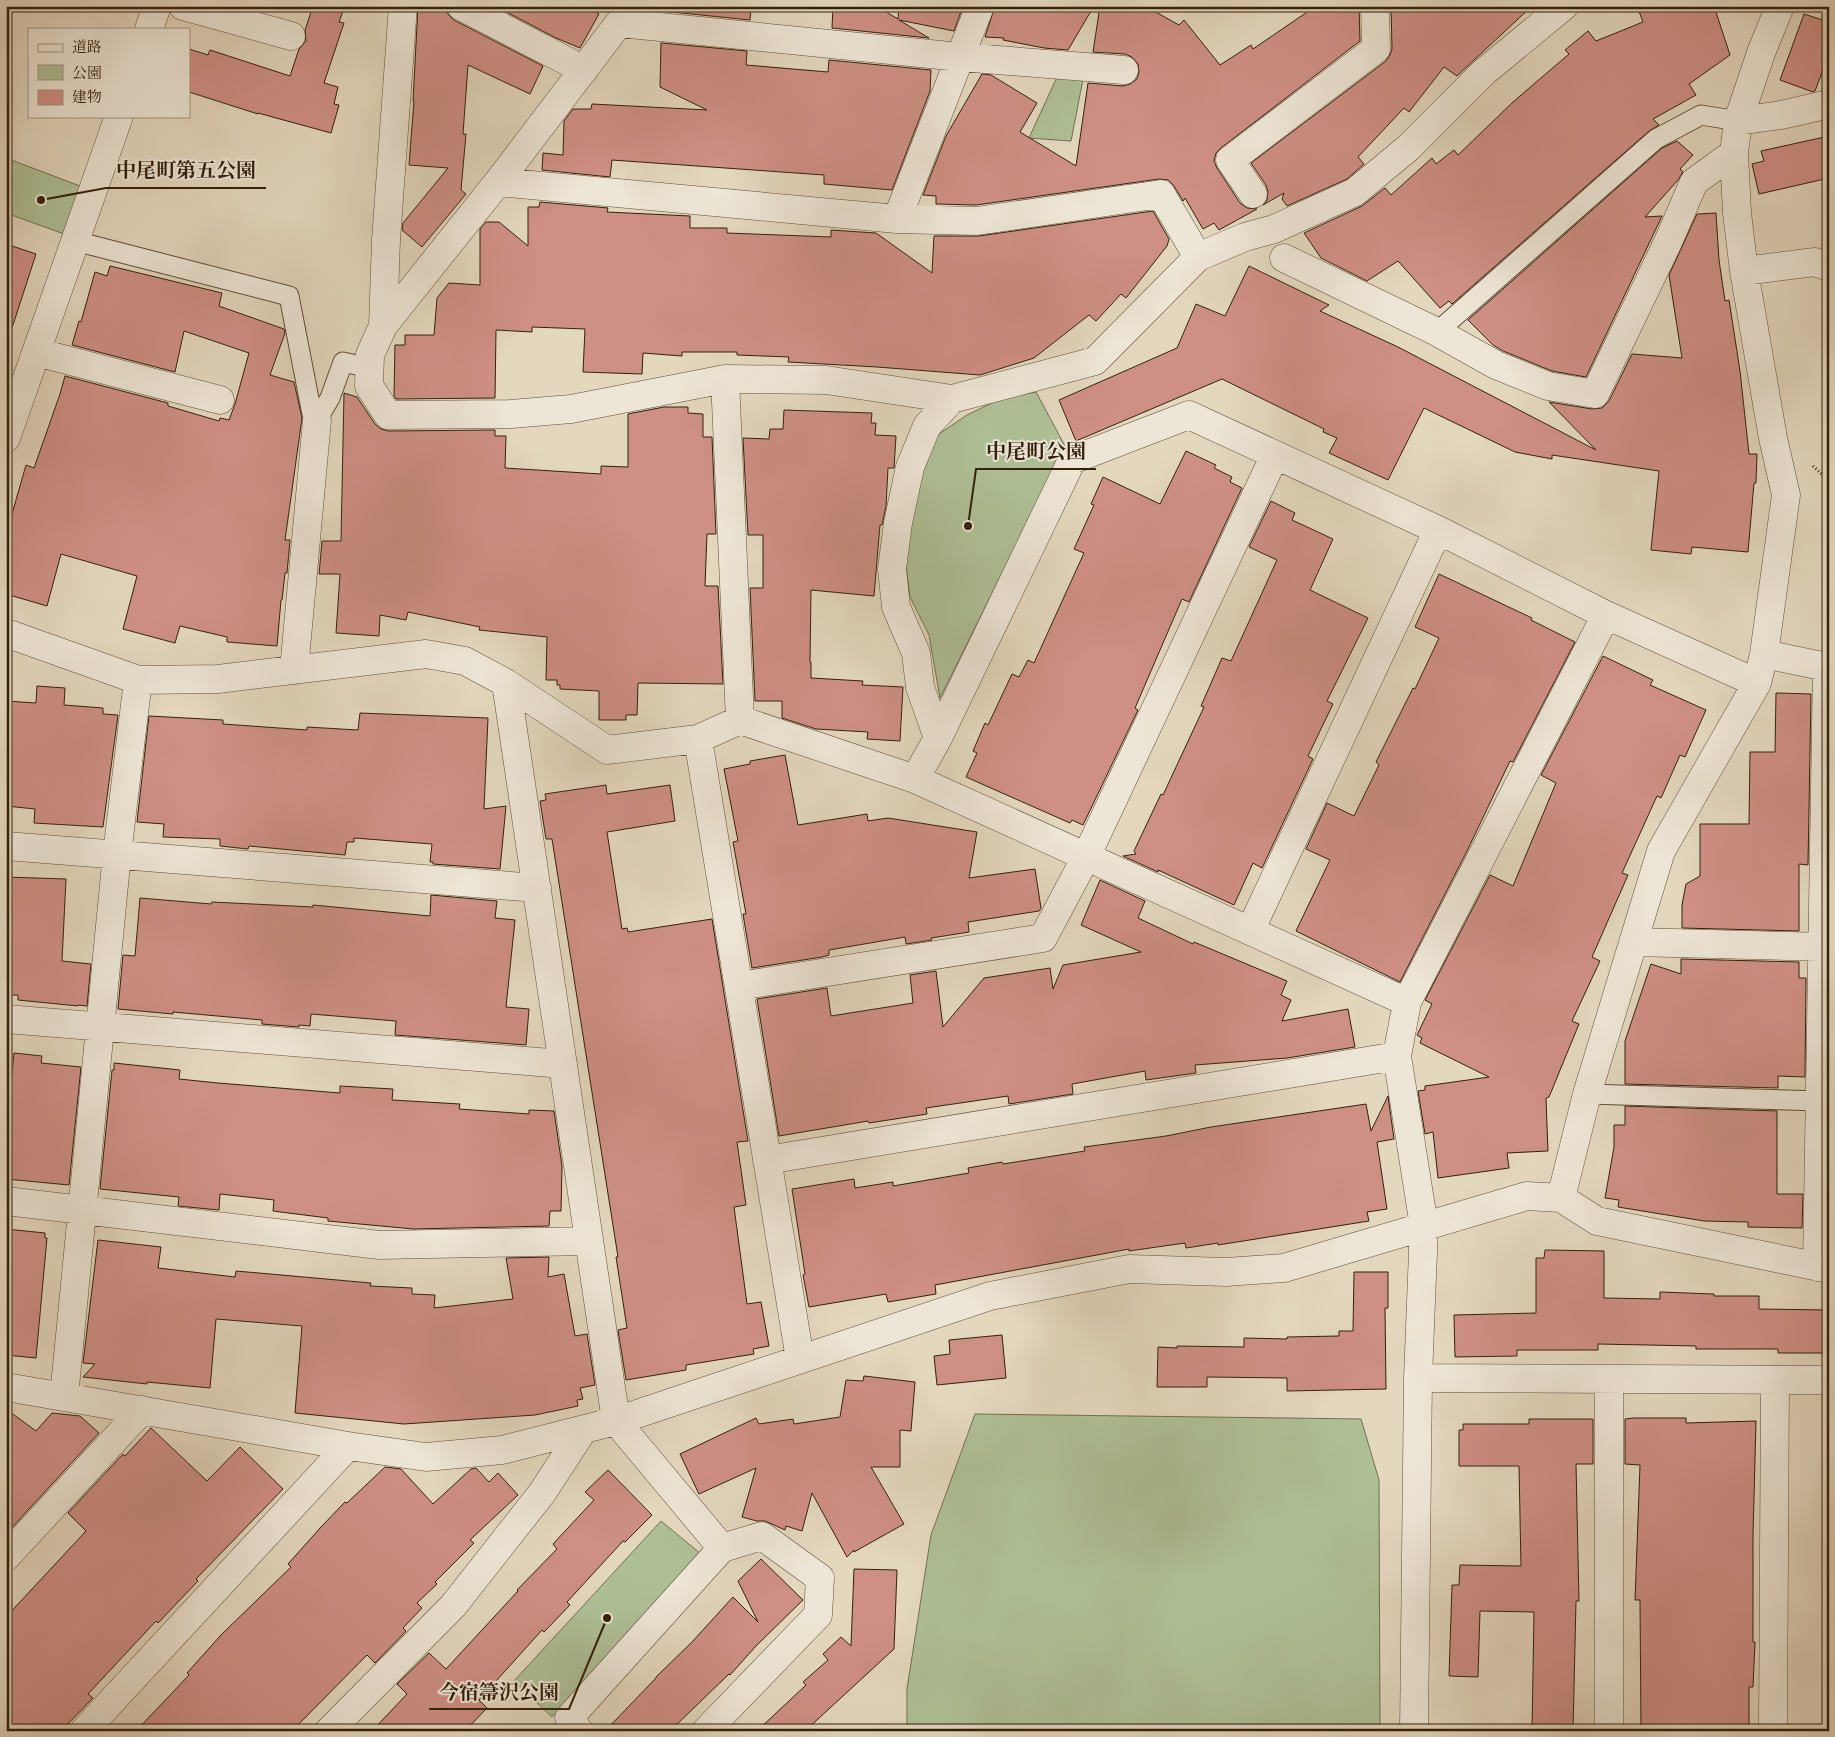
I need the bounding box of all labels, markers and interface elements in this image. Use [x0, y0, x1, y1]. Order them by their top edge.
legend [28, 28, 190, 118]
text: 道路 [72, 37, 102, 57]
text: 公園 [72, 63, 102, 83]
text: 建物 [72, 87, 102, 107]
callout: 中尾町第五公園 [106, 153, 266, 188]
text: 中尾町第五公園 [116, 157, 256, 184]
callout: 中尾町公園 [976, 434, 1096, 469]
text: 中尾町公園 [986, 438, 1086, 465]
callout: 今宿箒沢公園 [429, 1674, 569, 1709]
text: 今宿箒沢公園 [439, 1679, 559, 1706]

